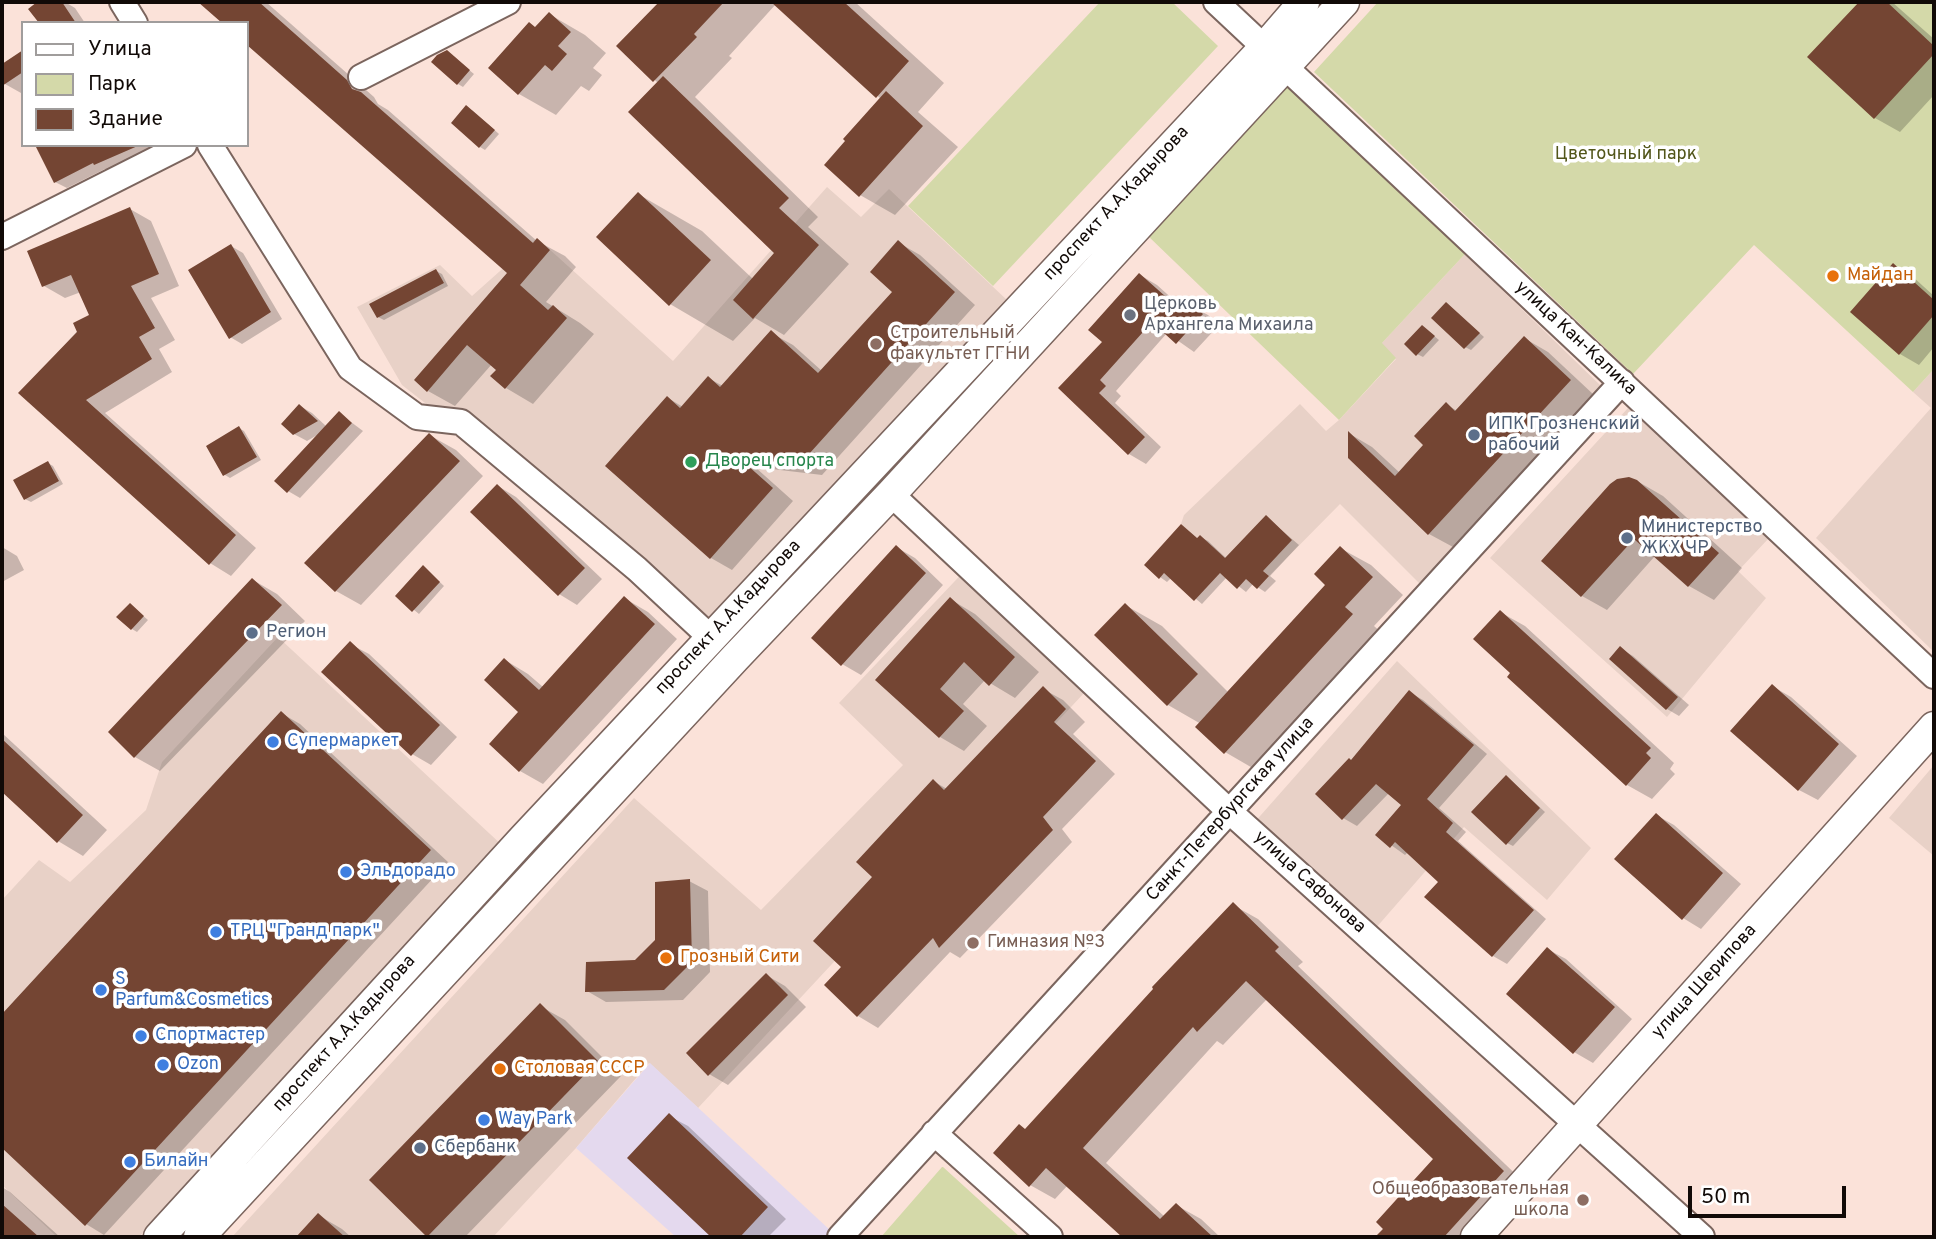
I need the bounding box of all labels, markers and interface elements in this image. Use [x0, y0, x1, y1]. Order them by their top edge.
legend [21, 21, 248, 147]
text: Улица [88, 36, 152, 63]
text: Парк [88, 71, 137, 98]
text: Здание [88, 106, 163, 133]
street label: проспект А.А.Кадырова [1040, 122, 1194, 286]
park label: Цветочный парк [1555, 144, 1697, 166]
place label: Майдан [1847, 265, 1914, 287]
marker: Майдан [1825, 268, 1841, 284]
street label: улица Кан-Калика [1510, 277, 1640, 401]
place label: Церковь Архангела Михаила [1144, 294, 1313, 336]
marker: Церковь Архангела Михаила [1122, 307, 1138, 323]
place label: Строительный факультет ГГНИ [890, 323, 1030, 366]
marker: Строительный факультет ГГНИ [868, 336, 884, 352]
place label: ИПК Грозненский рабочий [1488, 414, 1640, 457]
marker: ИПК Грозненский рабочий [1466, 427, 1482, 443]
place label: Дворец спорта [705, 451, 834, 473]
marker: Дворец спорта [683, 454, 699, 470]
place label: Министерство ЖКХ ЧР [1641, 517, 1763, 560]
marker: Министерство ЖКХ ЧР [1619, 530, 1635, 546]
street label: проспект А.А.Кадырова [652, 536, 806, 700]
place label: Регион [266, 622, 326, 644]
marker: Регион [244, 625, 260, 641]
street label: Санкт-Петербургская улица [1143, 713, 1319, 907]
place label: Супермаркет [287, 731, 399, 753]
marker: Супермаркет [265, 734, 281, 750]
street label: улица Сафонова [1249, 827, 1369, 939]
place label: Эльдорадо [360, 861, 456, 883]
marker: Эльдорадо [338, 864, 354, 880]
place label: ТРЦ "Гранд парк" [230, 921, 380, 943]
street label: улица Шерипова [1648, 921, 1762, 1043]
marker: ТРЦ "Гранд парк" [208, 924, 224, 940]
place label: Гимназия №3 [987, 932, 1105, 954]
marker: Гимназия №3 [965, 935, 981, 951]
place label: Грозный Сити [680, 947, 800, 969]
marker: Грозный Сити [658, 950, 674, 966]
street label: проспект А.А.Кадырова [269, 951, 421, 1117]
place label: S Parfum&Cosmetics [115, 969, 269, 1012]
marker: S Parfum&Cosmetics [93, 982, 109, 998]
place label: Спортмастер [155, 1025, 265, 1047]
marker: Спортмастер [133, 1028, 149, 1044]
place label: Ozon [177, 1054, 219, 1076]
marker: Ozon [155, 1057, 171, 1073]
place label: Столовая СССР [514, 1058, 644, 1080]
marker: Столовая СССР [492, 1061, 508, 1077]
place label: Way Park [498, 1109, 573, 1131]
marker: Way Park [476, 1112, 492, 1128]
place label: Сбербанк [434, 1137, 517, 1159]
marker: Сбербанк [412, 1140, 428, 1156]
place label: Билайн [144, 1151, 209, 1173]
marker: Билайн [122, 1154, 138, 1170]
scale bar [1691, 1172, 1848, 1216]
place label: Общеобразовательная школа [1372, 1179, 1569, 1222]
text: 50 m [1701, 1184, 1750, 1211]
marker: Общеобразовательная школа [1575, 1192, 1591, 1208]

